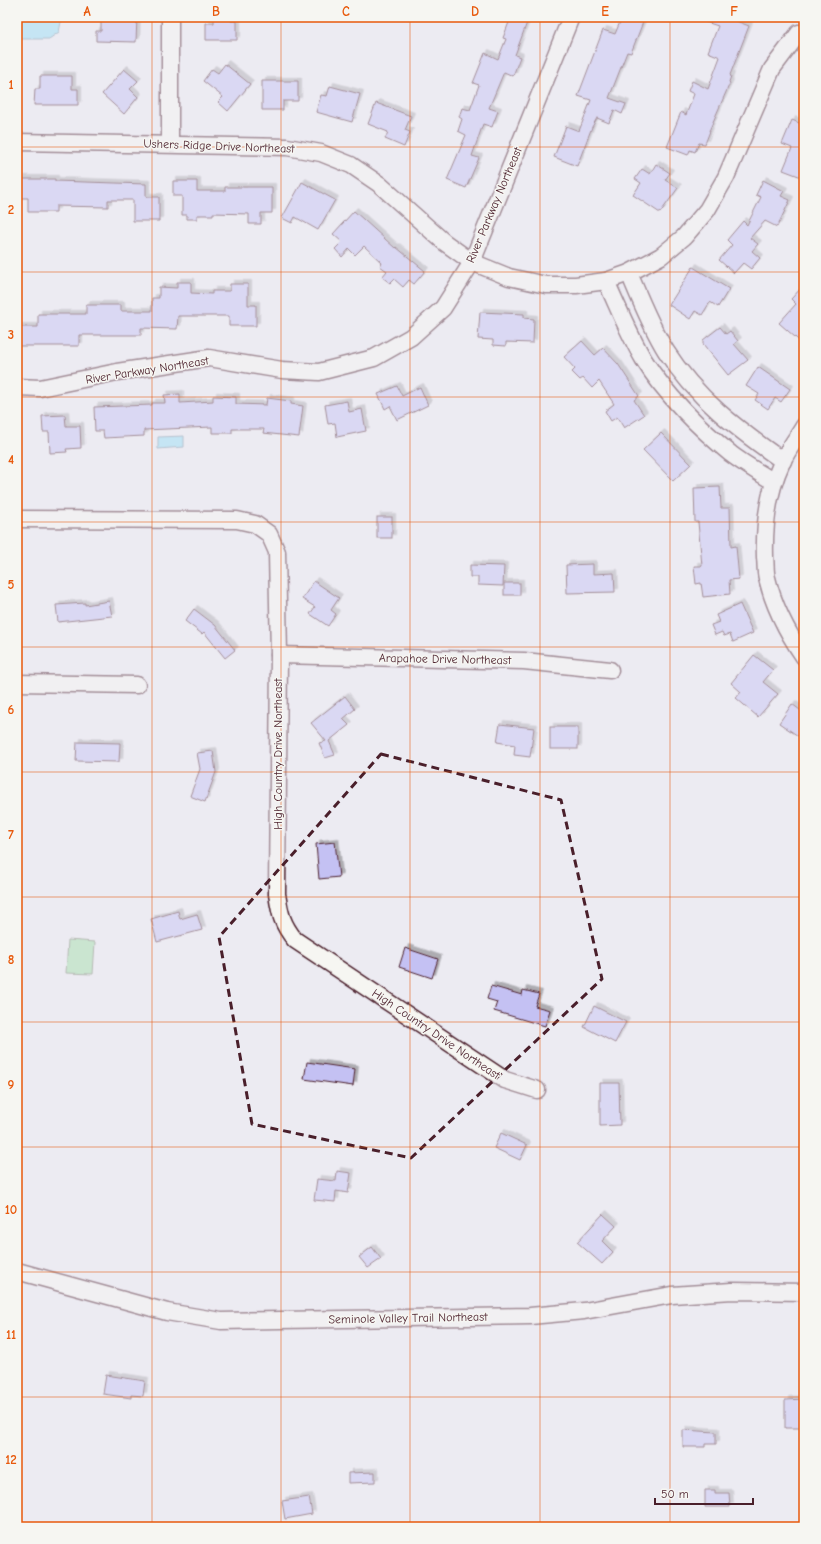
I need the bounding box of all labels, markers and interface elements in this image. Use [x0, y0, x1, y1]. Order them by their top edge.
text: A [83, 4, 91, 19]
text: B [212, 4, 220, 19]
text: C [342, 4, 350, 19]
text: D [471, 4, 479, 19]
text: E [601, 4, 609, 19]
text: F [730, 4, 738, 19]
text: 1 [8, 77, 14, 92]
street label: Ushers Ridge Drive Northeast [143, 136, 295, 156]
street label: River Parkway Northeast [463, 144, 525, 265]
text: 2 [8, 202, 14, 217]
text: 3 [8, 327, 14, 342]
street label: River Parkway Northeast [84, 353, 210, 387]
text: 4 [8, 452, 14, 467]
text: 5 [8, 577, 15, 592]
street label: Arapahoe Drive Northeast [379, 651, 512, 667]
street label: High Country Drive Northeast [271, 678, 285, 830]
text: 6 [8, 702, 15, 717]
text: 7 [8, 827, 14, 842]
text: 8 [8, 952, 14, 967]
street label: High Country Drive Northeast [369, 986, 503, 1083]
text: 9 [8, 1077, 15, 1092]
text: 10 [5, 1202, 17, 1217]
street label: Seminole Valley Trail Northeast [328, 1310, 488, 1326]
text: 11 [6, 1327, 16, 1342]
text: 12 [5, 1452, 17, 1467]
scale bar [655, 1480, 753, 1506]
text: 50 m [661, 1487, 689, 1501]

